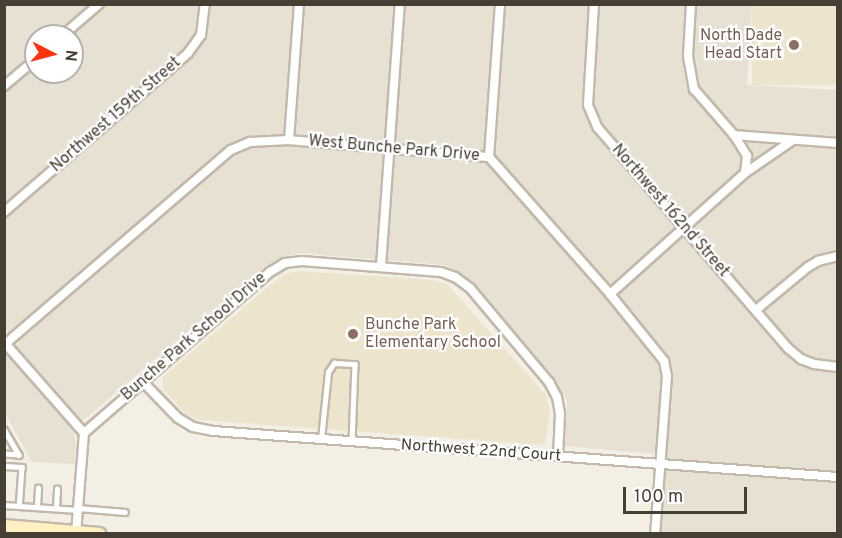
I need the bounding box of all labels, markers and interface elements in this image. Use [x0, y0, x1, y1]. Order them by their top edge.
north arrow [24, 24, 84, 84]
place label: North Dade Head Start [700, 26, 782, 64]
marker: North Dade Head Start [787, 38, 801, 52]
street label: Northwest 159th Street [47, 53, 185, 177]
street label: West Bunche Park Drive [308, 132, 480, 166]
street label: Northwest 162nd Street [607, 141, 733, 281]
street label: Bunche Park School Drive [118, 269, 270, 405]
place label: Bunche Park Elementary School [365, 315, 501, 353]
marker: Bunche Park Elementary School [346, 327, 360, 341]
street label: Northwest 22nd Court [400, 436, 562, 466]
scale bar [626, 475, 750, 513]
text: 100 m [634, 486, 683, 509]

